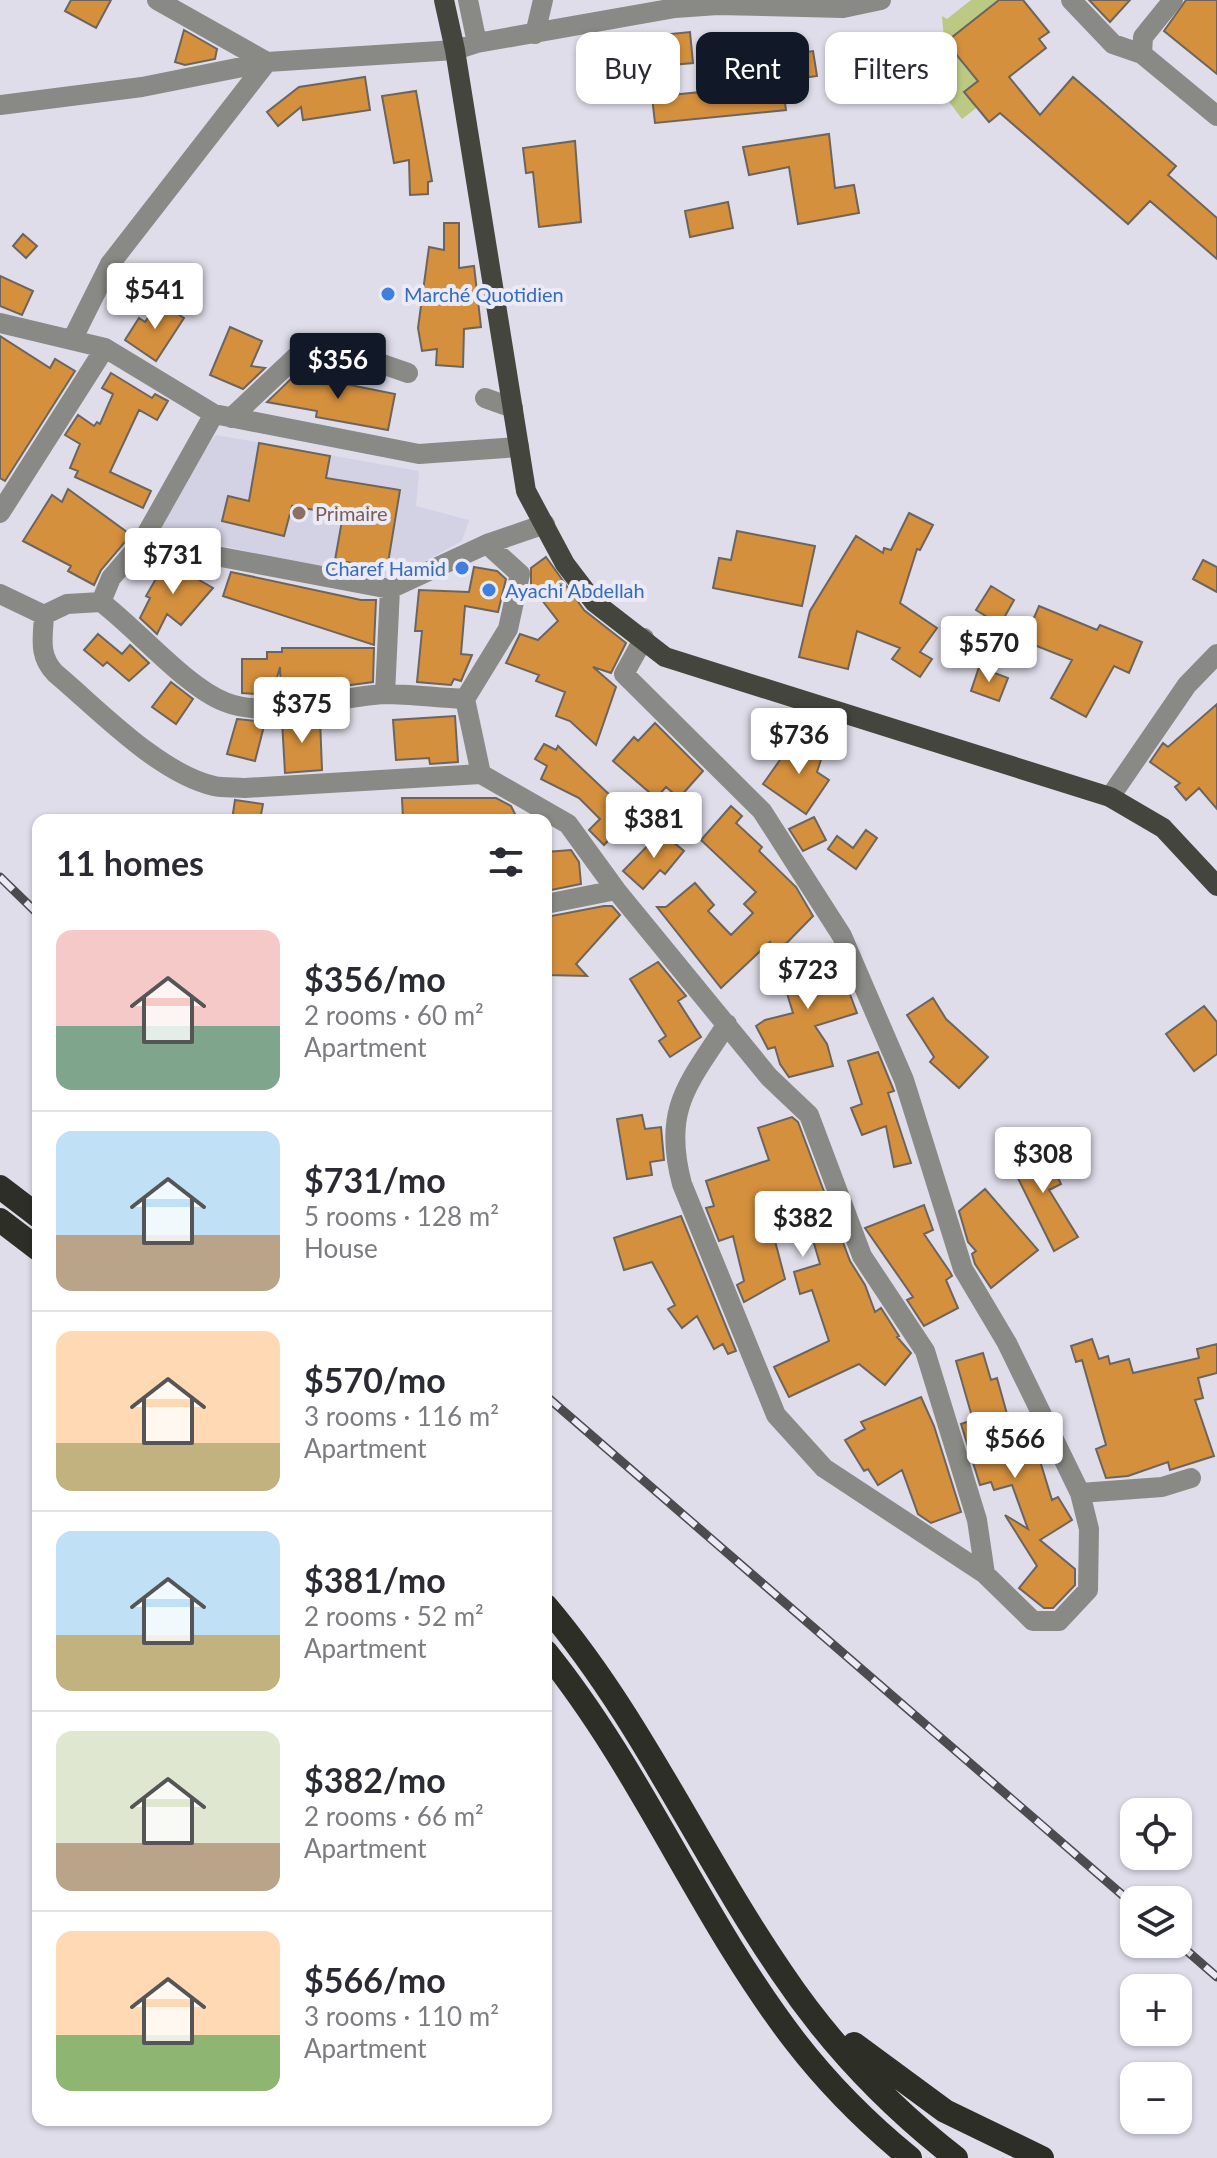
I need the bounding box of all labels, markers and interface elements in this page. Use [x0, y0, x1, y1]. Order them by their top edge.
chip: Buy [576, 32, 680, 104]
chip: Rent [696, 32, 809, 104]
chip: Filters [825, 32, 957, 104]
pin: $541 [108, 263, 202, 331]
text: $541 [125, 273, 185, 305]
place label: Marché Quotidien [404, 282, 564, 306]
marker: Marché Quotidien [379, 285, 397, 303]
pin: $356 [291, 333, 385, 401]
text: $356 [308, 343, 368, 375]
place label: Primaire [315, 501, 388, 525]
marker: Primaire [290, 504, 308, 522]
pin: $731 [126, 528, 220, 596]
text: $731 [143, 538, 203, 570]
place label: Charef Hamid [325, 556, 446, 580]
marker: Charef Hamid [453, 559, 471, 577]
place label: Ayachi Abdellah [505, 578, 645, 602]
marker: Ayachi Abdellah [480, 581, 498, 599]
pin: $570 [942, 616, 1036, 684]
text: $570 [959, 626, 1019, 658]
pin: $375 [255, 677, 349, 745]
text: $375 [272, 687, 332, 719]
pin: $736 [752, 708, 846, 776]
text: $736 [769, 718, 829, 750]
pin: $381 [607, 792, 701, 860]
text: $381 [624, 802, 684, 834]
icon: filters [484, 840, 528, 884]
text: 11 homes [56, 842, 204, 883]
pin: $723 [761, 943, 855, 1011]
text: $723 [778, 953, 838, 985]
text: $356/mo [304, 958, 446, 999]
icon: home [120, 962, 216, 1058]
text: 2 rooms · 60 m² [304, 999, 484, 1031]
text: Apartment [304, 1031, 427, 1063]
pin: $308 [996, 1127, 1090, 1195]
text: $308 [1013, 1137, 1073, 1169]
text: $731/mo [304, 1159, 446, 1200]
icon: home [120, 1163, 216, 1259]
pin: $382 [756, 1191, 850, 1259]
text: 5 rooms · 128 m² [304, 1200, 499, 1232]
text: $382 [773, 1201, 833, 1233]
text: House [304, 1232, 378, 1264]
text: $570/mo [304, 1359, 446, 1400]
icon: home [120, 1363, 216, 1459]
text: 3 rooms · 116 m² [304, 1400, 499, 1432]
pin: $566 [968, 1412, 1062, 1480]
text: $566 [985, 1422, 1045, 1454]
text: Apartment [304, 1432, 427, 1464]
text: $381/mo [304, 1559, 446, 1600]
icon: home [120, 1563, 216, 1659]
text: 2 rooms · 52 m² [304, 1600, 484, 1632]
text: Apartment [304, 1632, 427, 1664]
text: $382/mo [304, 1759, 446, 1800]
icon: home [120, 1763, 216, 1859]
map controls [1120, 1798, 1192, 2134]
button: locate [1120, 1798, 1192, 1870]
text: 2 rooms · 66 m² [304, 1800, 484, 1832]
text: Apartment [304, 1832, 427, 1864]
button: layers [1120, 1886, 1192, 1958]
text: $566/mo [304, 1959, 446, 2000]
icon: home [120, 1963, 216, 2059]
button: + [1120, 1974, 1192, 2046]
text: 3 rooms · 110 m² [304, 2000, 499, 2032]
text: Apartment [304, 2032, 427, 2064]
button: − [1120, 2062, 1192, 2134]

